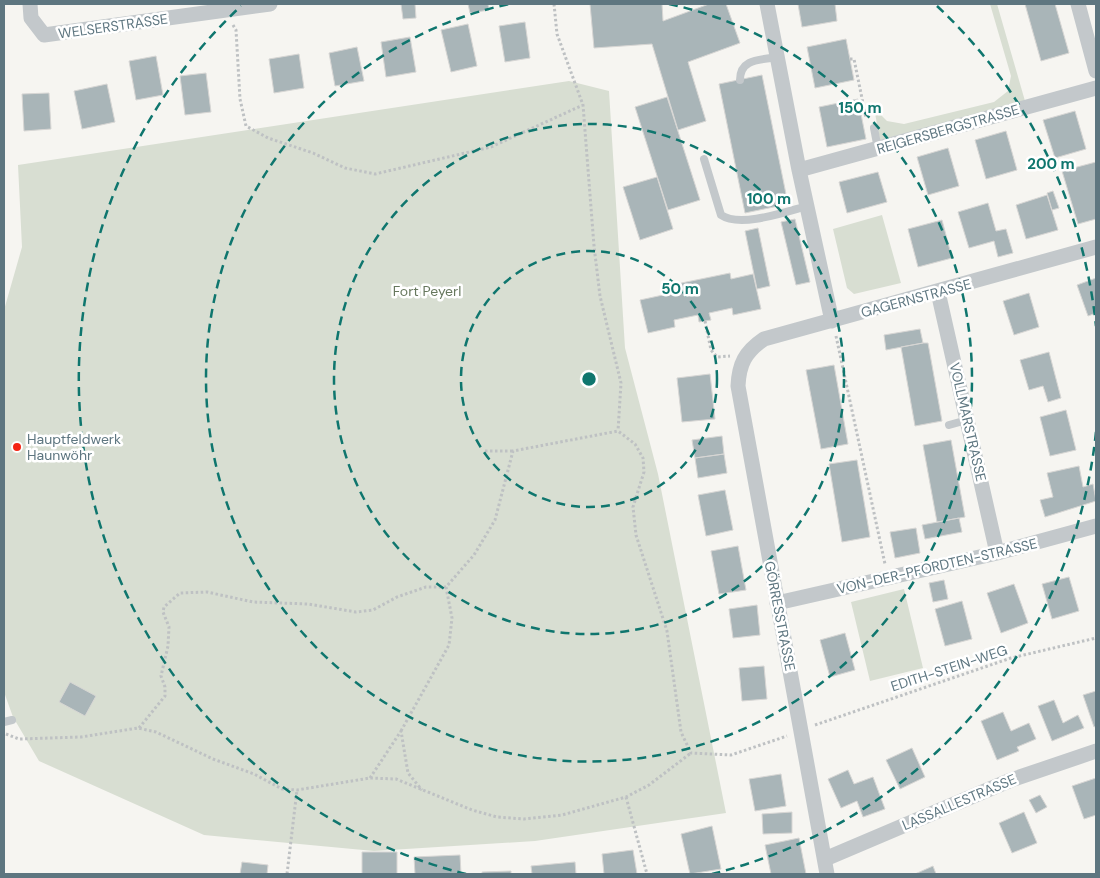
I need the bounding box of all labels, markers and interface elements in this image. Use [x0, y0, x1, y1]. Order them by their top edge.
street label: WELSERSTRASSE [57, 9, 169, 43]
text: 150 m [839, 98, 882, 118]
street label: REIGERSBERGSTRASSE [875, 100, 1021, 158]
text: 200 m [1027, 154, 1075, 174]
text: 100 m [747, 189, 791, 209]
street label: GAGERNSTRASSE [859, 275, 973, 321]
text: 50 m [661, 279, 699, 299]
park label: Fort Peyerl [393, 282, 461, 300]
street label: VOLLMARSTRASSE [946, 361, 990, 483]
centre of rings [580, 370, 598, 388]
place label: Hauptfeldwerk Haunwöhr [27, 430, 121, 464]
marker: Hauptfeldwerk Haunwöhr [11, 441, 23, 453]
street label: VON-DER-PFORDTEN-STRASSE [835, 534, 1039, 598]
street label: GÖRRESSTRASSE [761, 560, 799, 673]
street label: EDITH-STEIN-WEG [888, 641, 1010, 695]
street label: LASSALLESTRASSE [899, 770, 1019, 834]

